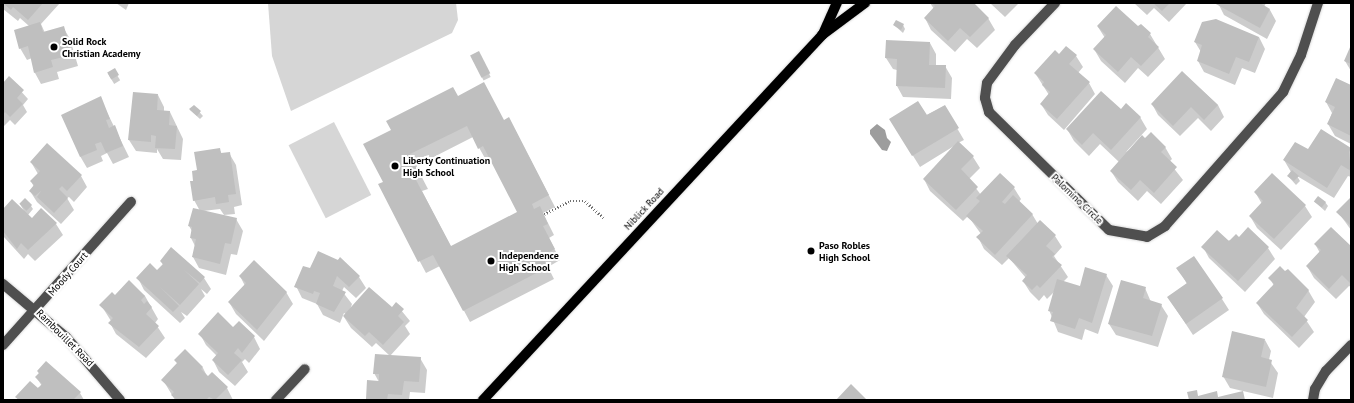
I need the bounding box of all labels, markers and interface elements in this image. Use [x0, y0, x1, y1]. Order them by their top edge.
place label: Solid Rock Christian Academy [62, 35, 141, 58]
marker: Solid Rock Christian Academy [49, 42, 59, 52]
place label: Liberty Continuation High School [403, 154, 491, 178]
marker: Liberty Continuation High School [390, 161, 400, 171]
street label: Palomino Circle [1049, 171, 1105, 227]
street label: Niblick Road [621, 185, 667, 233]
place label: Paso Robles High School [819, 239, 870, 262]
marker: Paso Robles High School [806, 246, 816, 256]
street label: Moody Court [46, 249, 90, 299]
place label: Independence High School [499, 249, 559, 272]
marker: Independence High School [486, 256, 496, 266]
street label: Rambouillet Road [34, 307, 96, 369]

